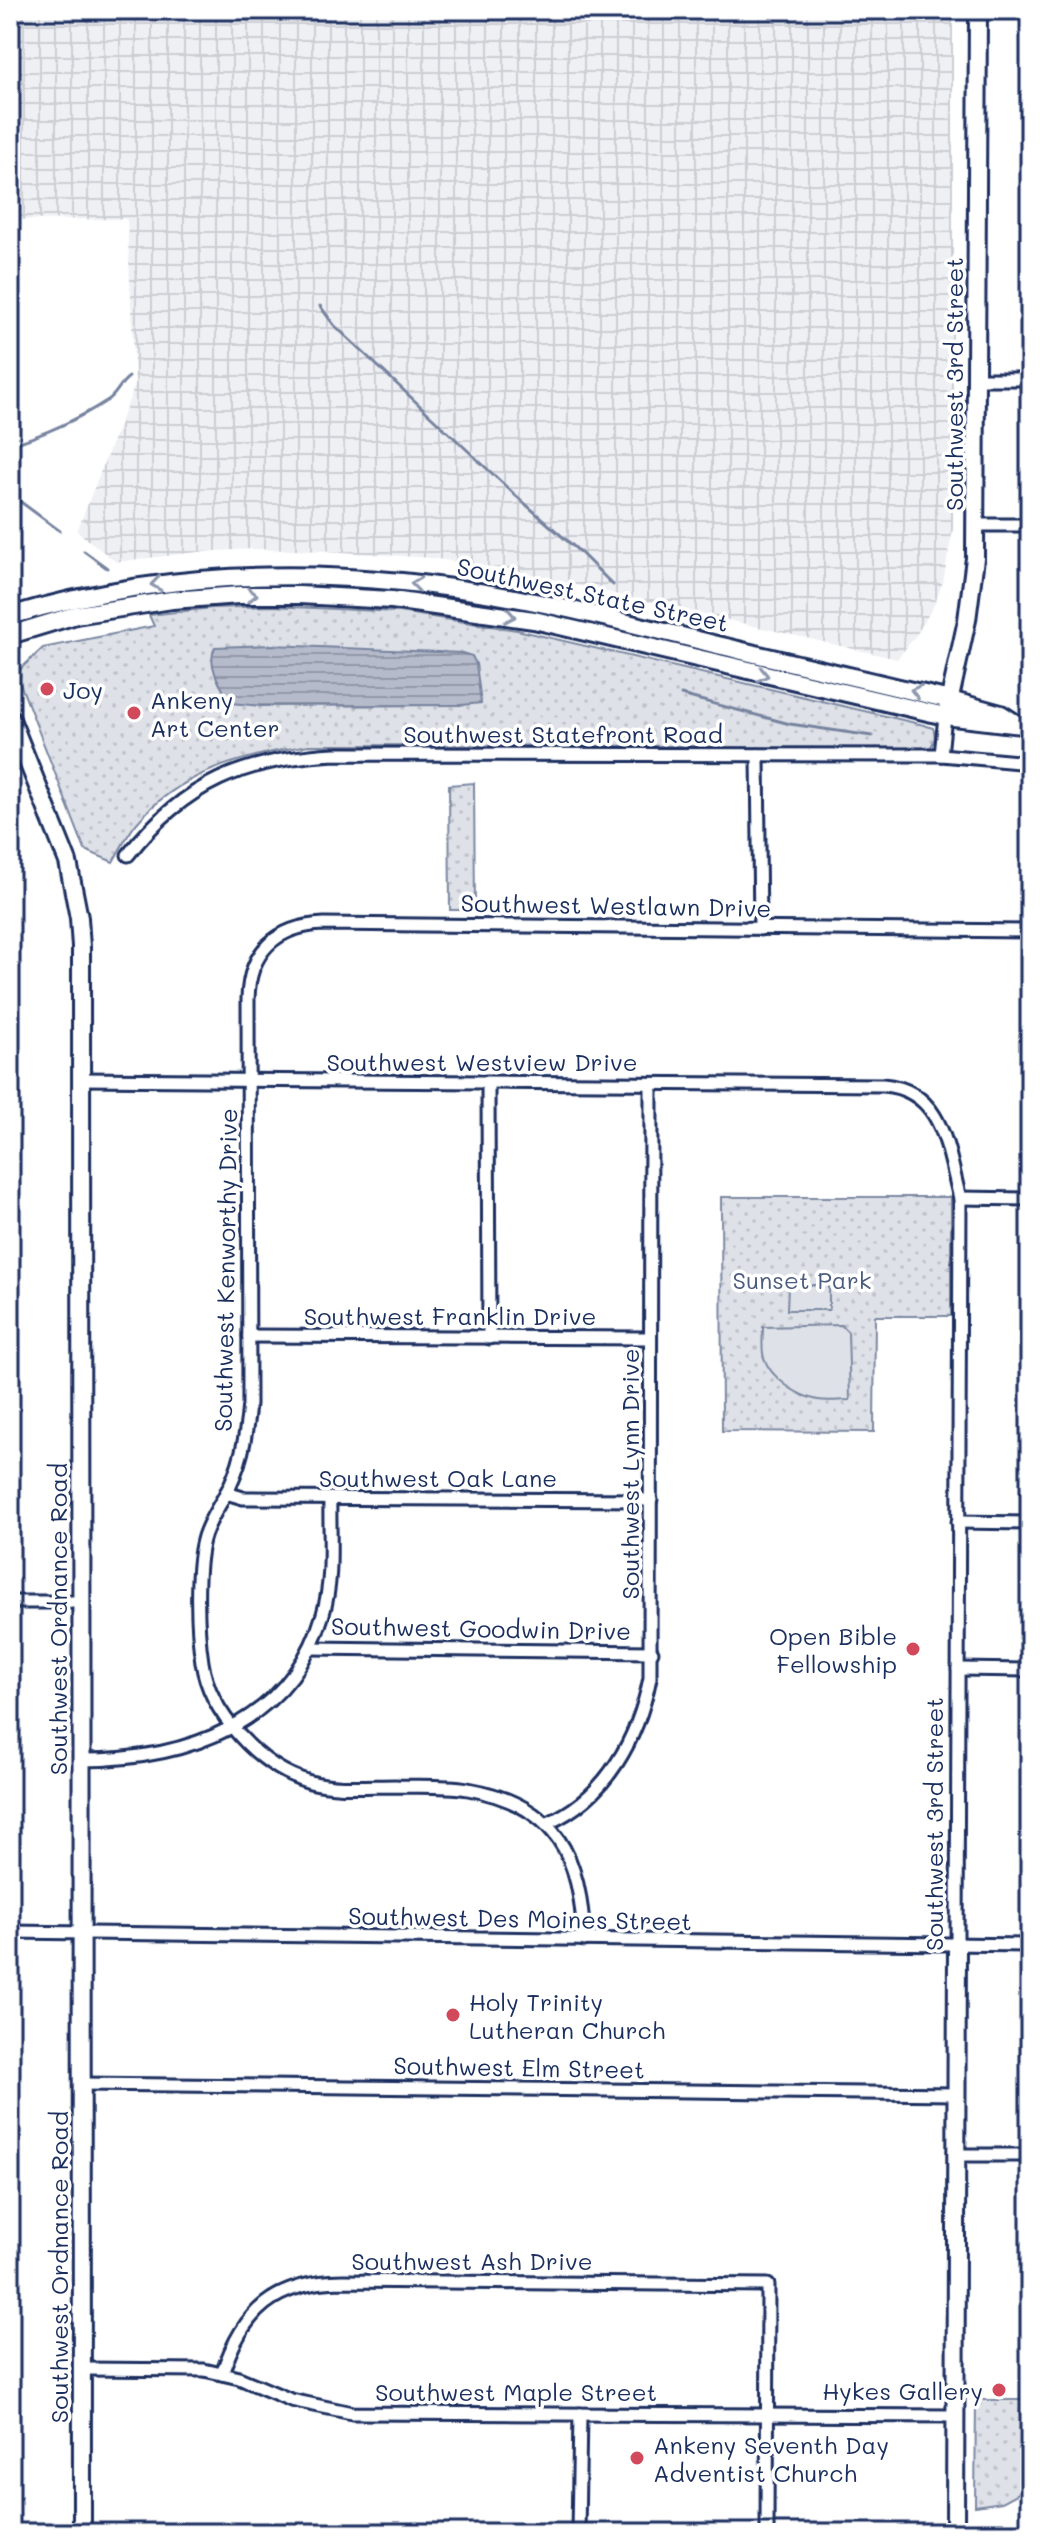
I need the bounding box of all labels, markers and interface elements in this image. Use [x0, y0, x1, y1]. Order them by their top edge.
street label: Southwest 3rd Street [938, 257, 969, 511]
street label: Southwest State Street [454, 550, 732, 638]
one-way arrow [150, 575, 163, 592]
one-way arrow [409, 575, 422, 592]
one-way arrow [246, 586, 259, 604]
one-way arrow [503, 607, 517, 624]
one-way arrow [756, 666, 770, 683]
place label: Joy [63, 674, 103, 705]
marker: Joy [38, 680, 56, 698]
place label: Ankeny Art Center [150, 684, 280, 743]
one-way arrow [910, 684, 923, 701]
marker: Ankeny Art Center [125, 704, 143, 722]
street label: Southwest Statefront Road [403, 718, 723, 749]
street label: Southwest Westlawn Drive [460, 887, 772, 923]
street label: Southwest Westview Drive [326, 1046, 638, 1077]
street label: Southwest Kenworthy Drive [207, 1108, 243, 1432]
park label: Sunset Park [732, 1264, 872, 1295]
street label: Southwest Franklin Drive [304, 1300, 596, 1331]
street label: Southwest Lynn Drive [614, 1348, 645, 1600]
street label: Southwest Oak Lane [319, 1462, 557, 1493]
street label: Southwest Ordnance Road [42, 1463, 73, 1775]
street label: Southwest Goodwin Drive [331, 1610, 631, 1646]
place label: Open Bible Fellowship [769, 1620, 897, 1679]
marker: Open Bible Fellowship [904, 1640, 922, 1658]
street label: Southwest 3rd Street [918, 1697, 949, 1951]
street label: Southwest Des Moines Street [348, 1900, 692, 1936]
place label: Holy Trinity Lutheran Church [469, 1986, 665, 2045]
marker: Holy Trinity Lutheran Church [444, 2006, 462, 2024]
street label: Southwest Elm Street [393, 2049, 645, 2085]
street label: Southwest Ordnance Road [43, 2111, 74, 2423]
street label: Southwest Ash Drive [351, 2245, 593, 2276]
place label: Hykes Gallery [822, 2375, 983, 2406]
street label: Southwest Maple Street [375, 2376, 657, 2407]
marker: Hykes Gallery [990, 2381, 1008, 2399]
place label: Ankeny Seventh Day Adventist Church [653, 2429, 889, 2488]
marker: Ankeny Seventh Day Adventist Church [628, 2449, 646, 2467]

